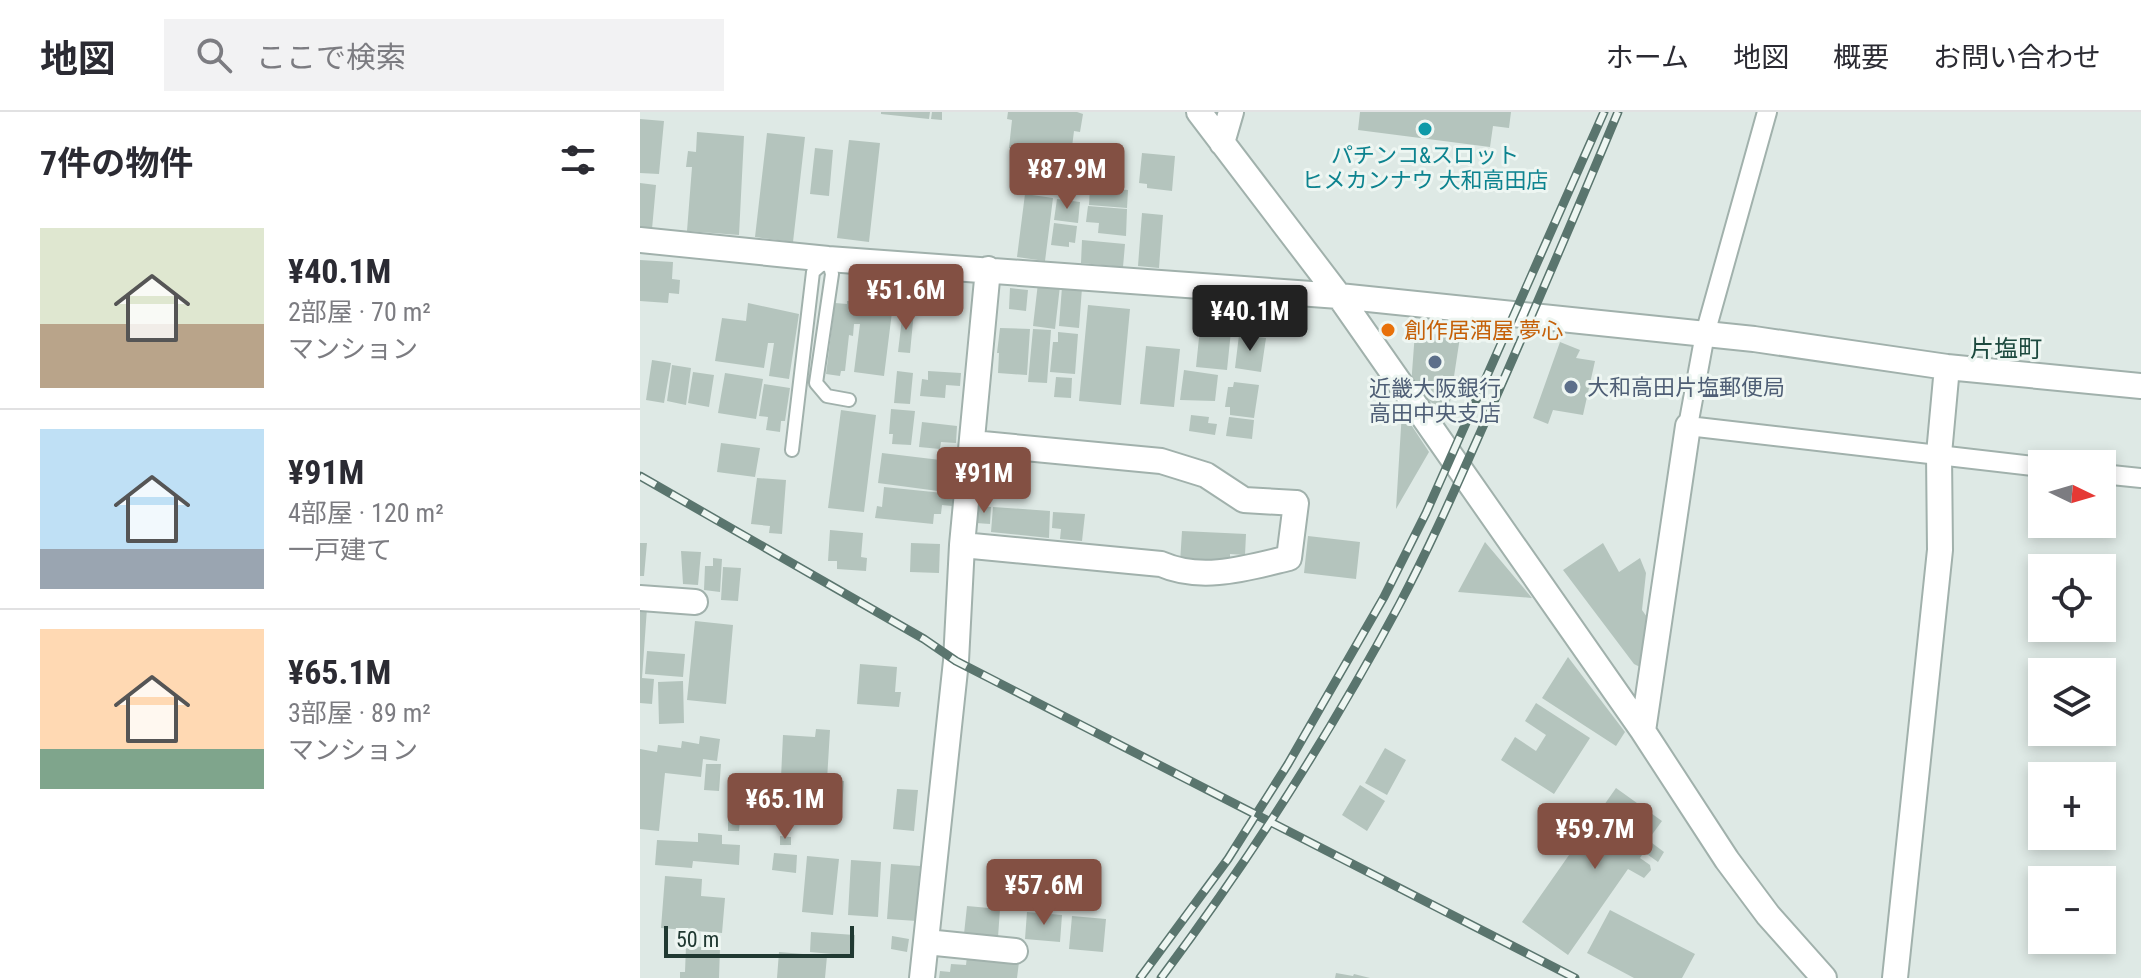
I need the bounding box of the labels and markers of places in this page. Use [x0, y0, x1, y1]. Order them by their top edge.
marker: パチンコ&スロット ヒメカンナウ 大和高田店 [1416, 120, 1434, 138]
pin: ¥87.9M [1002, 143, 1132, 211]
place label: パチンコ&スロット ヒメカンナウ 大和高田店 [1301, 143, 1549, 193]
pin: ¥51.6M [841, 264, 971, 332]
pin: ¥40.1M [1185, 285, 1315, 353]
place label: 創作居酒屋 夢心 [1404, 318, 1563, 343]
marker: 創作居酒屋 夢心 [1379, 321, 1397, 339]
marker: 近畿大阪銀行 高田中央支店 [1426, 353, 1444, 371]
place label: 大和高田片塩郵便局 [1587, 375, 1785, 400]
place label: 近畿大阪銀行 高田中央支店 [1369, 376, 1501, 426]
marker: 大和高田片塩郵便局 [1562, 378, 1580, 396]
pin: ¥91M [937, 447, 1031, 515]
pin: ¥65.1M [720, 773, 850, 841]
pin: ¥59.7M [1530, 803, 1660, 871]
pin: ¥57.6M [979, 859, 1109, 927]

